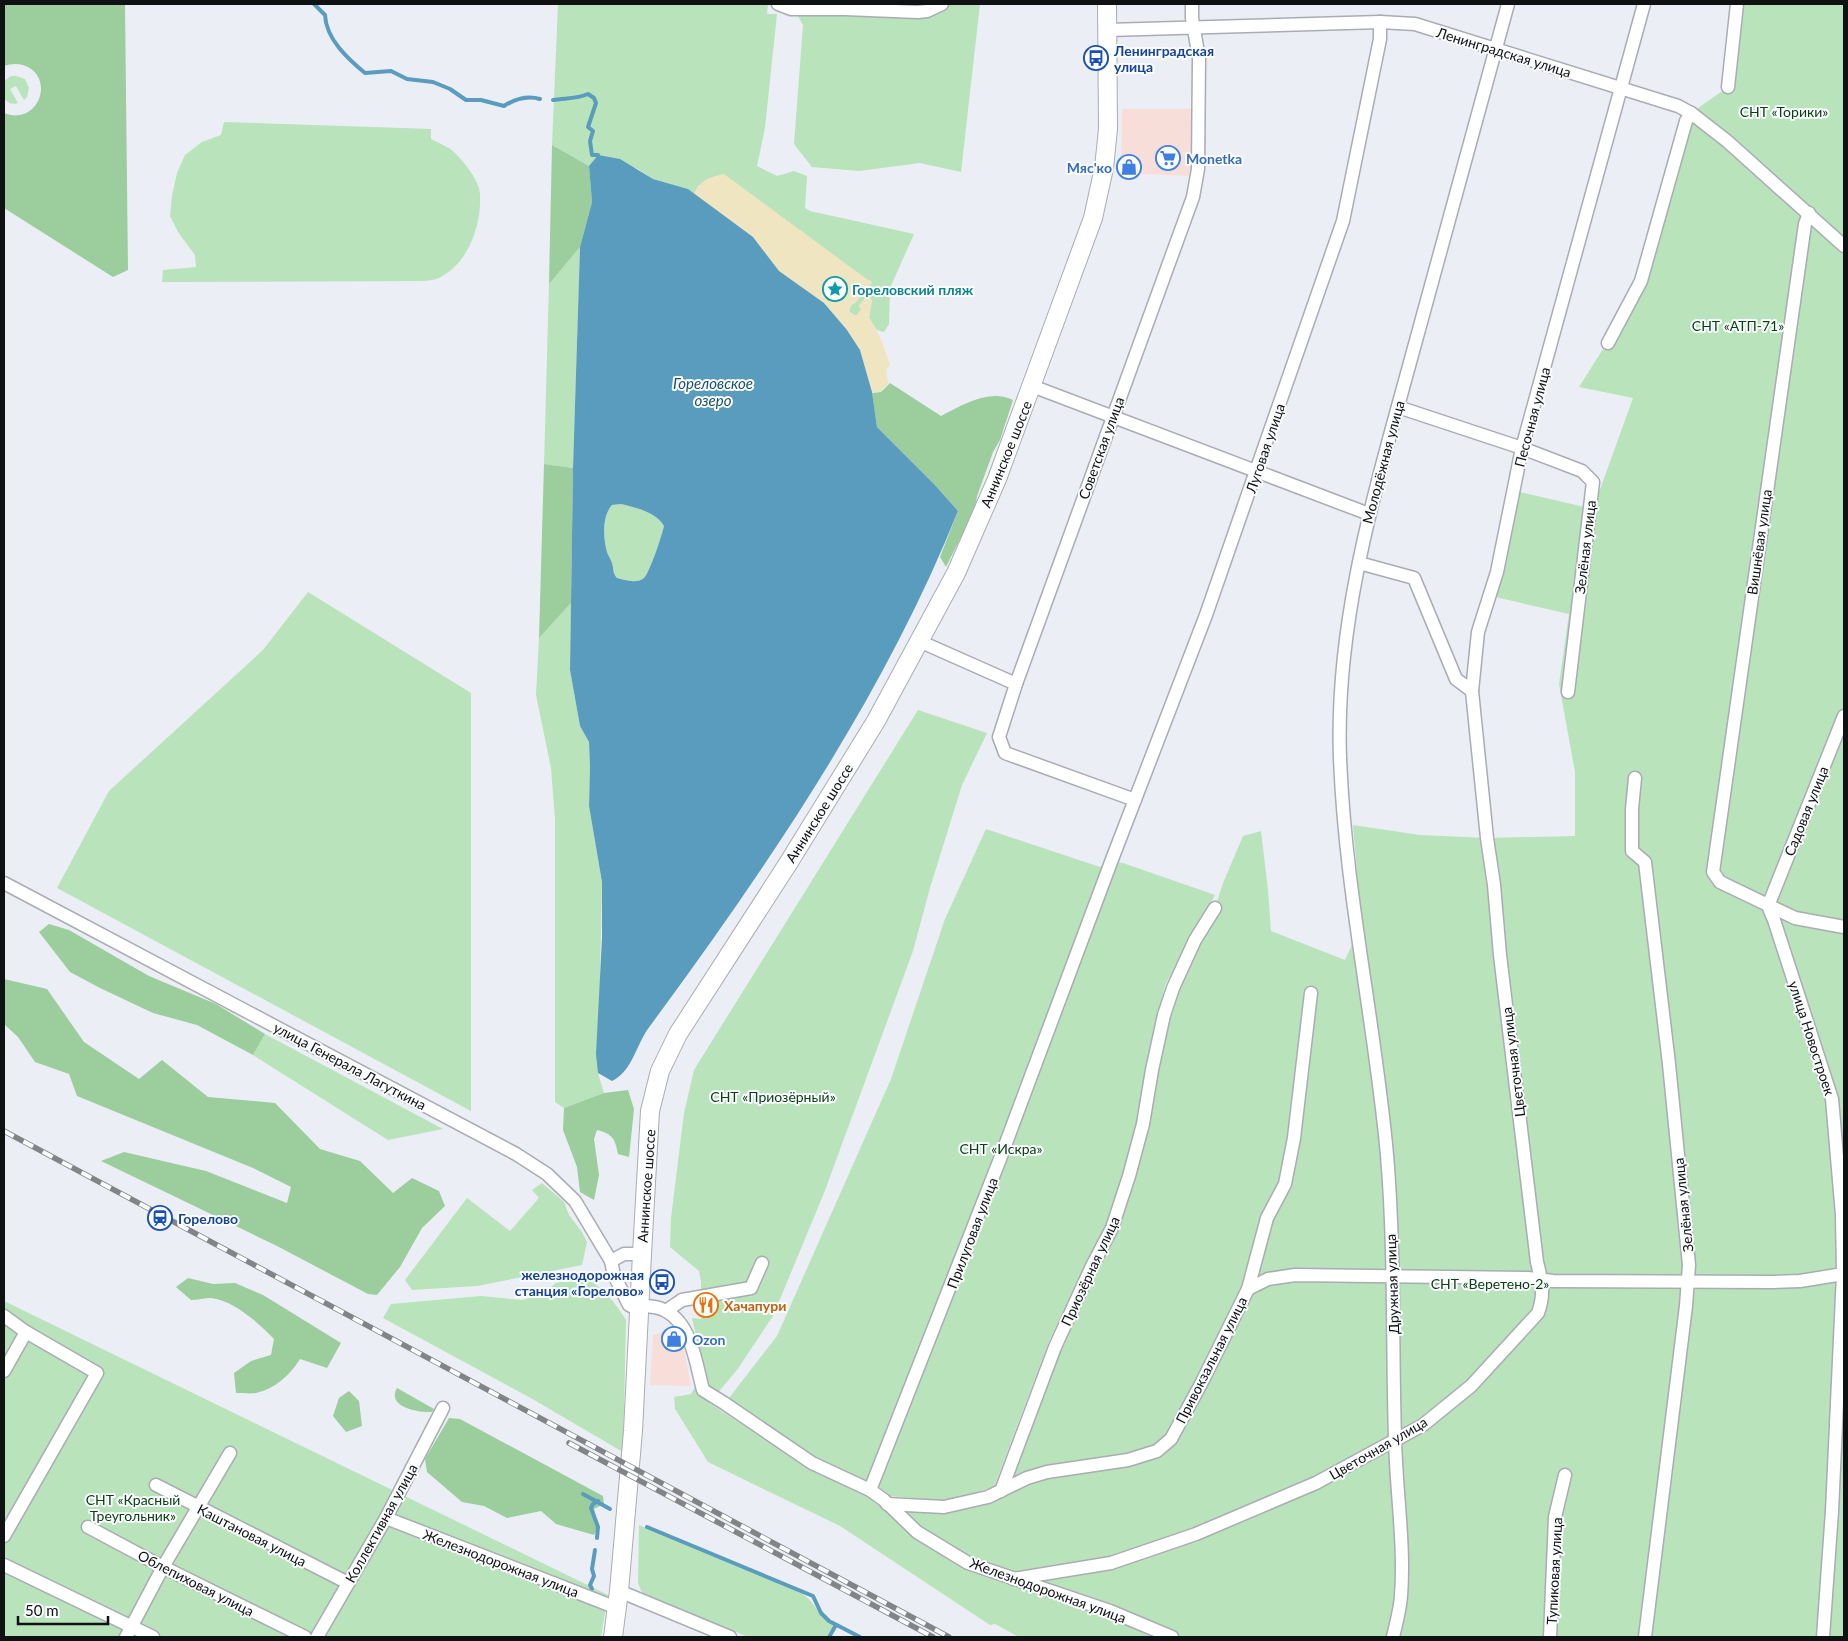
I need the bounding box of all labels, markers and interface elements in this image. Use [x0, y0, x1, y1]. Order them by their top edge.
street label: Ленинградская улица [1434, 23, 1573, 81]
place label: Ленинградская улица [1113, 42, 1214, 75]
bus stop icon: Ленинградская улица [1083, 45, 1109, 71]
park label: СНТ «Торики» [1740, 103, 1828, 120]
supermarket icon: Monetka [1155, 145, 1181, 171]
place label: Monetka [1186, 150, 1242, 167]
shop icon: Мяс'ко [1116, 154, 1142, 180]
place label: Мяс'ко [1067, 159, 1112, 176]
place icon: Гореловский пляж [822, 276, 848, 302]
place label: Гореловский пляж [852, 281, 974, 298]
park label: СНТ «АТП-71» [1692, 317, 1784, 334]
street label: Песочная улица [1510, 365, 1554, 469]
water label: Гореловское озеро [673, 374, 753, 409]
street label: Советская улица [1075, 394, 1127, 502]
street label: Аннинское шоссе [977, 398, 1035, 510]
street label: Молодёжная улица [1358, 399, 1408, 525]
street label: Луговая улица [1241, 401, 1288, 496]
street label: Вишнёвая улица [1743, 488, 1775, 596]
street label: Зелёная улица [1571, 499, 1599, 595]
street label: Аннинское шоссе [782, 760, 856, 866]
street label: Садовая улица [1780, 764, 1832, 858]
street label: улица Новостроек [1785, 979, 1839, 1098]
street label: Цветочная улица [1498, 1006, 1528, 1118]
street label: улица Генерала Лагуткина [271, 1019, 429, 1113]
park label: СНТ «Приозёрный» [710, 1088, 836, 1105]
street label: Аннинское шоссе [634, 1129, 658, 1243]
park label: СНТ «Искра» [959, 1140, 1043, 1157]
street label: Зелёная улица [1670, 1157, 1696, 1253]
street label: Прилуговая улица [943, 1175, 1001, 1291]
station icon: Горелово [147, 1205, 173, 1231]
place label: Горелово [178, 1210, 238, 1227]
street label: Приозёрная улица [1057, 1213, 1123, 1329]
street label: Дружная улица [1382, 1234, 1402, 1334]
place label: железнодорожная станция «Горелово» [515, 1266, 644, 1299]
bus stop icon: железнодорожная станция «Горелово» [649, 1269, 675, 1295]
park label: СНТ «Веретено-2» [1431, 1275, 1549, 1292]
restaurant icon: Хачапури [693, 1292, 719, 1318]
street label: Привокзальная улица [1172, 1294, 1250, 1426]
place label: Хачапури [724, 1297, 786, 1314]
shop icon: Ozon [661, 1326, 687, 1352]
place label: Ozon [692, 1331, 726, 1348]
street label: Цветочная улица [1326, 1413, 1430, 1483]
street label: Коллективная улица [341, 1461, 421, 1585]
park label: СНТ «Красный Треугольник» [86, 1491, 180, 1524]
street label: Каштановая улица [195, 1500, 309, 1570]
street label: Тупиковая улица [1543, 1517, 1565, 1625]
street label: Железнодорожная улица [421, 1525, 581, 1601]
street label: Облепиховая улица [135, 1546, 257, 1620]
street label: Железнодорожная улица [967, 1554, 1129, 1626]
scale bar [18, 1594, 108, 1626]
text: 50 m [25, 1601, 59, 1619]

